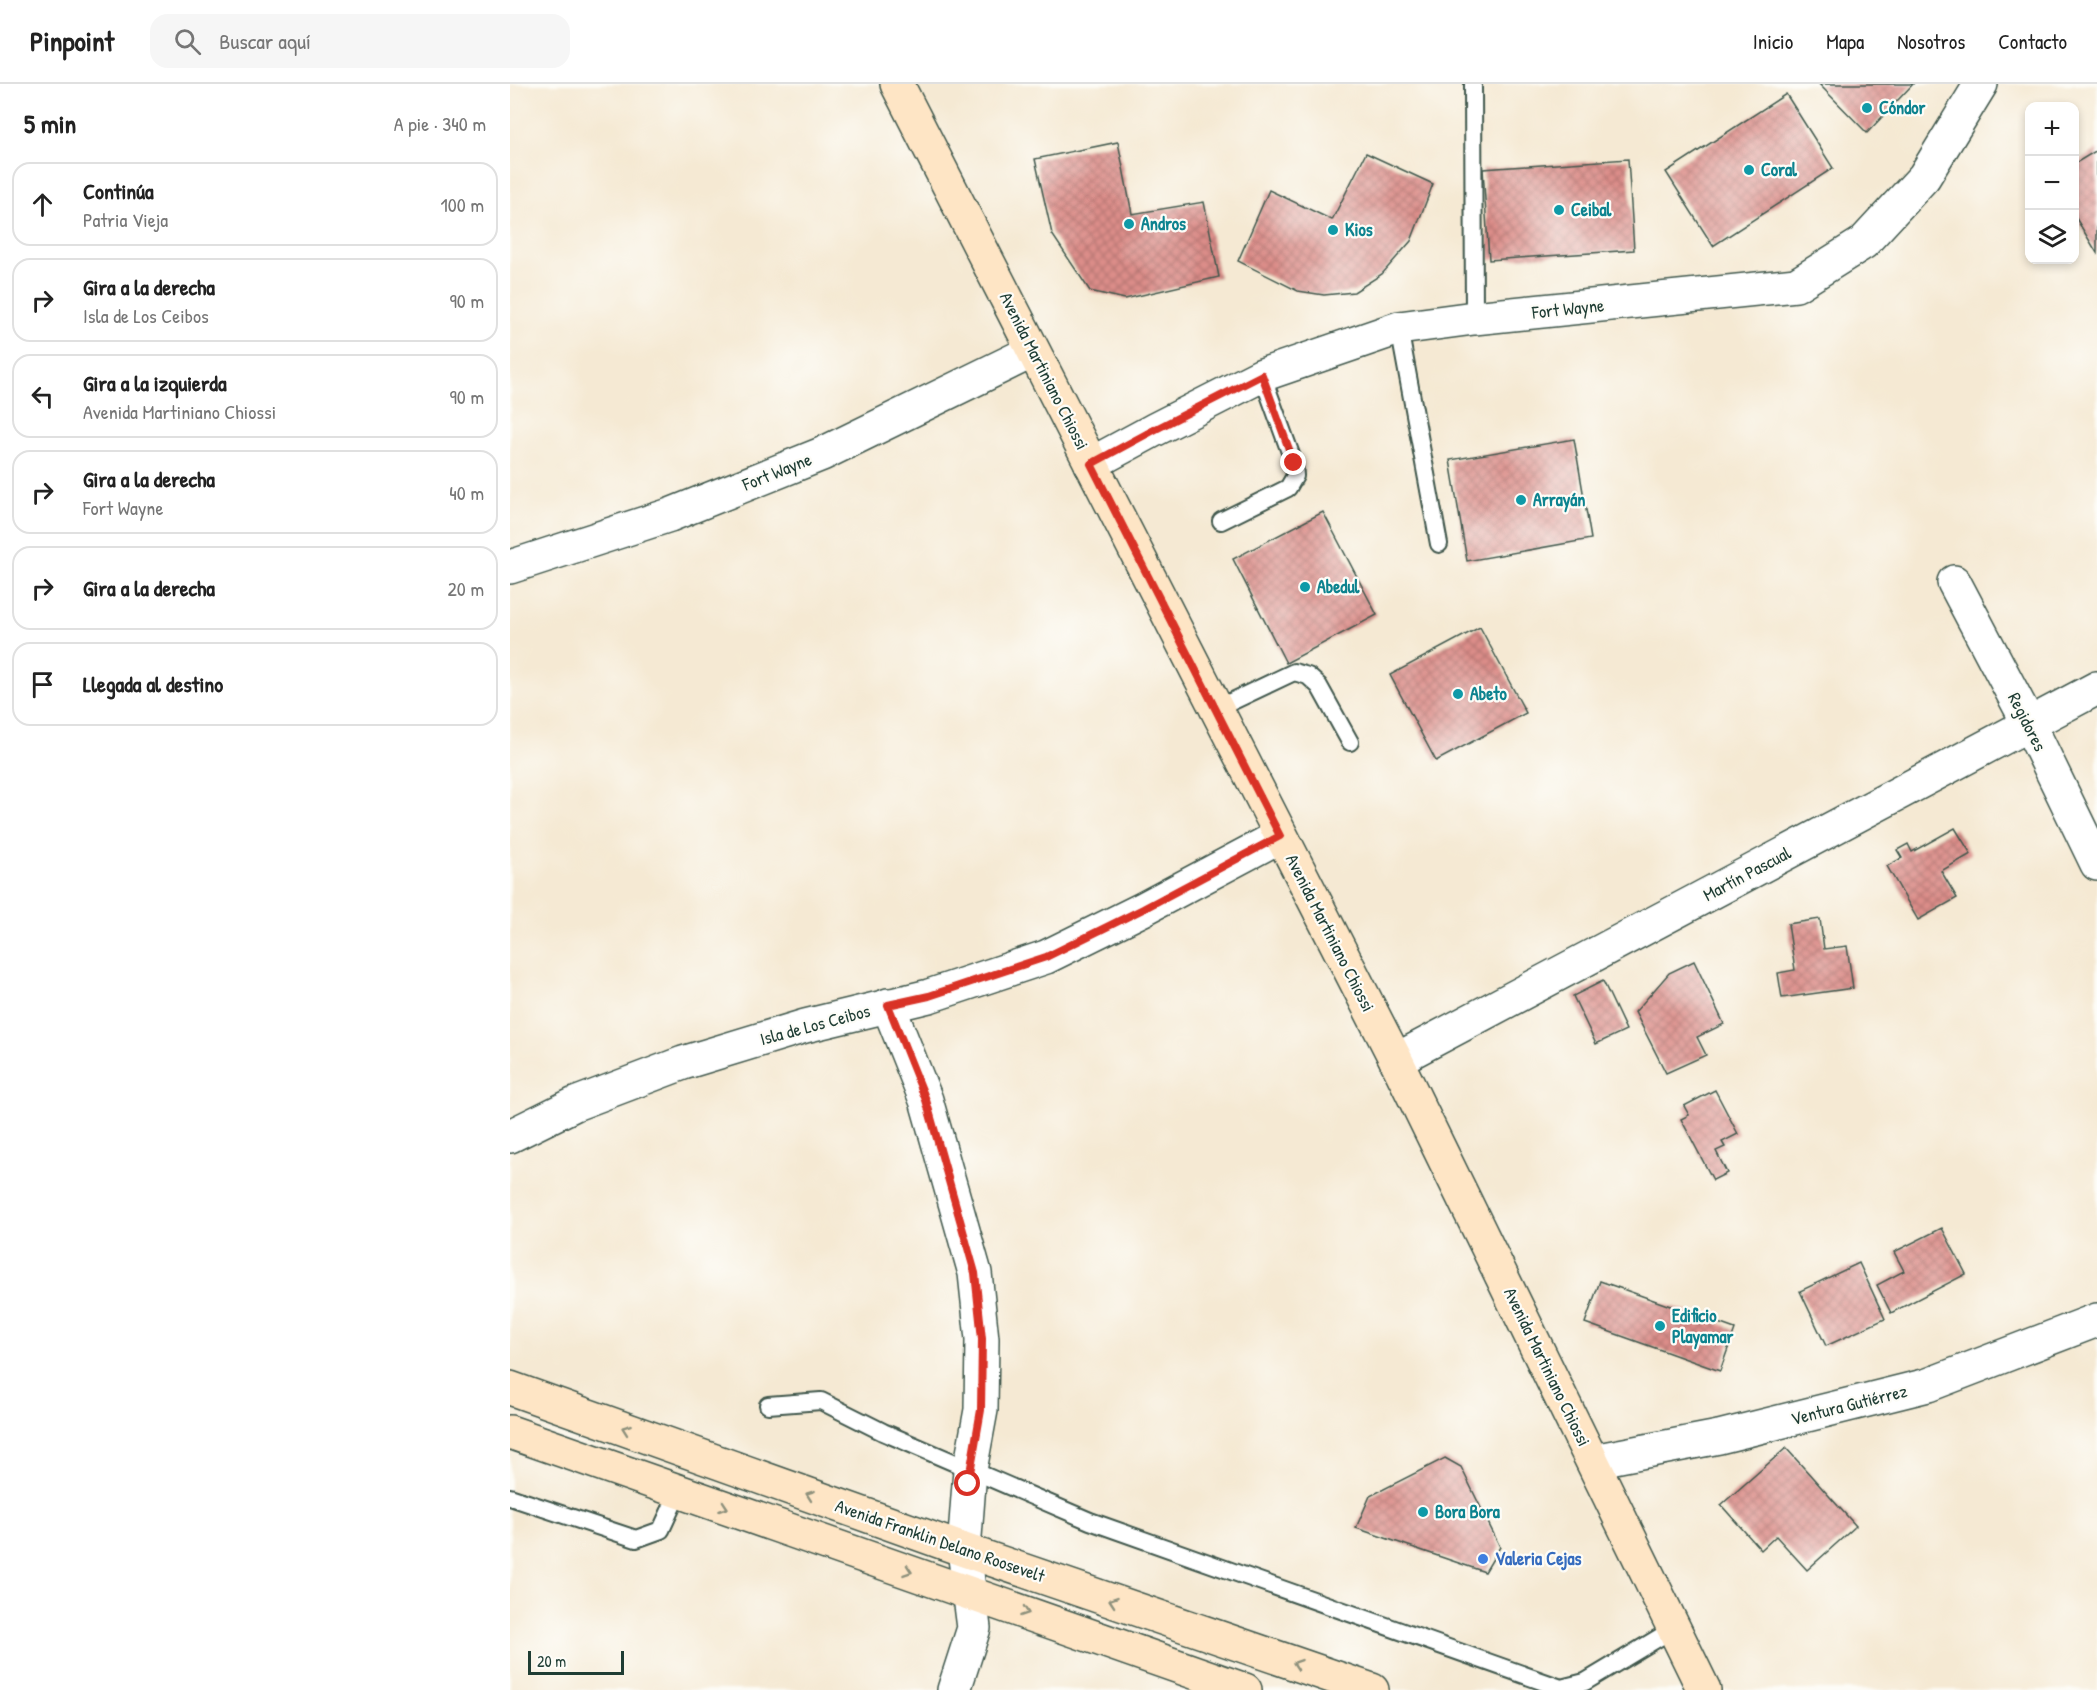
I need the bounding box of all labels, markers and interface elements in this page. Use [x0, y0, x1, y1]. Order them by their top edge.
search box [150, 14, 570, 68]
text: Pinpoint [30, 22, 114, 60]
icon: search [171, 25, 204, 58]
text: Buscar aquí [219, 26, 311, 56]
text: Inicio [1753, 27, 1793, 56]
text: Mapa [1826, 27, 1864, 56]
text: Nosotros [1897, 27, 1965, 56]
text: Contacto [1998, 27, 2067, 56]
place label: Cóndor [1879, 95, 1926, 120]
marker: Cóndor [1860, 101, 1874, 115]
map controls [2025, 102, 2079, 264]
button: + [2025, 102, 2079, 156]
text: 5 min [24, 106, 76, 141]
text: A pie · 340 m [394, 110, 486, 137]
button: − [2025, 156, 2079, 210]
place label: Coral [1761, 157, 1798, 182]
marker: Coral [1742, 163, 1756, 177]
text: Continúa [83, 176, 154, 206]
icon: ahead [26, 188, 59, 221]
text: 100 m [441, 191, 484, 218]
place label: Ceibal [1571, 197, 1613, 222]
marker: Ceibal [1552, 203, 1566, 217]
text: Patria Vieja [83, 206, 168, 233]
button: layers [2025, 210, 2079, 264]
place label: Andros [1141, 211, 1186, 236]
marker: Andros [1122, 217, 1136, 231]
place label: Kios [1345, 217, 1373, 242]
marker: Kios [1326, 223, 1340, 237]
text: Gira a la derecha [83, 272, 215, 302]
icon: right [26, 284, 59, 317]
text: 90 m [450, 287, 484, 314]
street label: Avenida Martiniano Chiossi [994, 288, 1095, 454]
street label: Fort Wayne [1530, 292, 1605, 325]
text: Isla de Los Ceibos [83, 302, 209, 329]
text: Gira a la izquierda [83, 368, 227, 398]
icon: left [26, 380, 59, 413]
text: 90 m [450, 383, 484, 410]
text: Avenida Martiniano Chiossi [83, 398, 276, 425]
street label: Fort Wayne [738, 446, 815, 497]
route end [1280, 449, 1306, 475]
text: Gira a la derecha [83, 464, 215, 494]
icon: right [26, 476, 59, 509]
text: 40 m [449, 479, 484, 506]
place label: Arrayán [1533, 487, 1586, 513]
marker: Arrayán [1514, 493, 1528, 507]
text: Fort Wayne [83, 494, 163, 521]
icon: right [26, 572, 59, 605]
text: Gira a la derecha [83, 573, 215, 603]
place label: Abedul [1317, 574, 1361, 599]
text: 20 m [447, 575, 484, 602]
marker: Abedul [1298, 580, 1312, 594]
icon: arrive [26, 668, 59, 701]
text: Llegada al destino [83, 669, 223, 699]
place label: Abeto [1470, 681, 1508, 706]
marker: Abeto [1451, 687, 1465, 701]
street label: Regidores [2002, 688, 2053, 755]
street label: Martín Pascual [1699, 840, 1795, 907]
street label: Avenida Martiniano Chiossi [1280, 850, 1381, 1016]
street label: Isla de Los Ceibos [757, 998, 873, 1051]
street label: Avenida Martiniano Chiossi [1498, 1283, 1597, 1450]
place label: Edificio Playamar [1672, 1303, 1733, 1350]
marker: Edificio Playamar [1653, 1319, 1667, 1333]
street label: Ventura Gutiérrez [1788, 1378, 1910, 1431]
one-way arrow [621, 1424, 632, 1437]
route start [954, 1470, 980, 1496]
one-way arrow [805, 1489, 816, 1502]
street label: Avenida Franklin Delano Roosevelt [832, 1493, 1049, 1588]
one-way arrow [718, 1499, 729, 1512]
place label: Bora Bora [1435, 1499, 1501, 1524]
marker: Bora Bora [1416, 1505, 1430, 1519]
place label: Valeria Cejas [1495, 1546, 1582, 1571]
marker: Valeria Cejas [1476, 1552, 1490, 1566]
one-way arrow [902, 1564, 913, 1577]
one-way arrow [1108, 1595, 1119, 1608]
one-way arrow [1019, 1605, 1030, 1618]
scale bar [528, 1648, 624, 1676]
text: 20 m [537, 1650, 566, 1672]
one-way arrow [1292, 1659, 1303, 1672]

